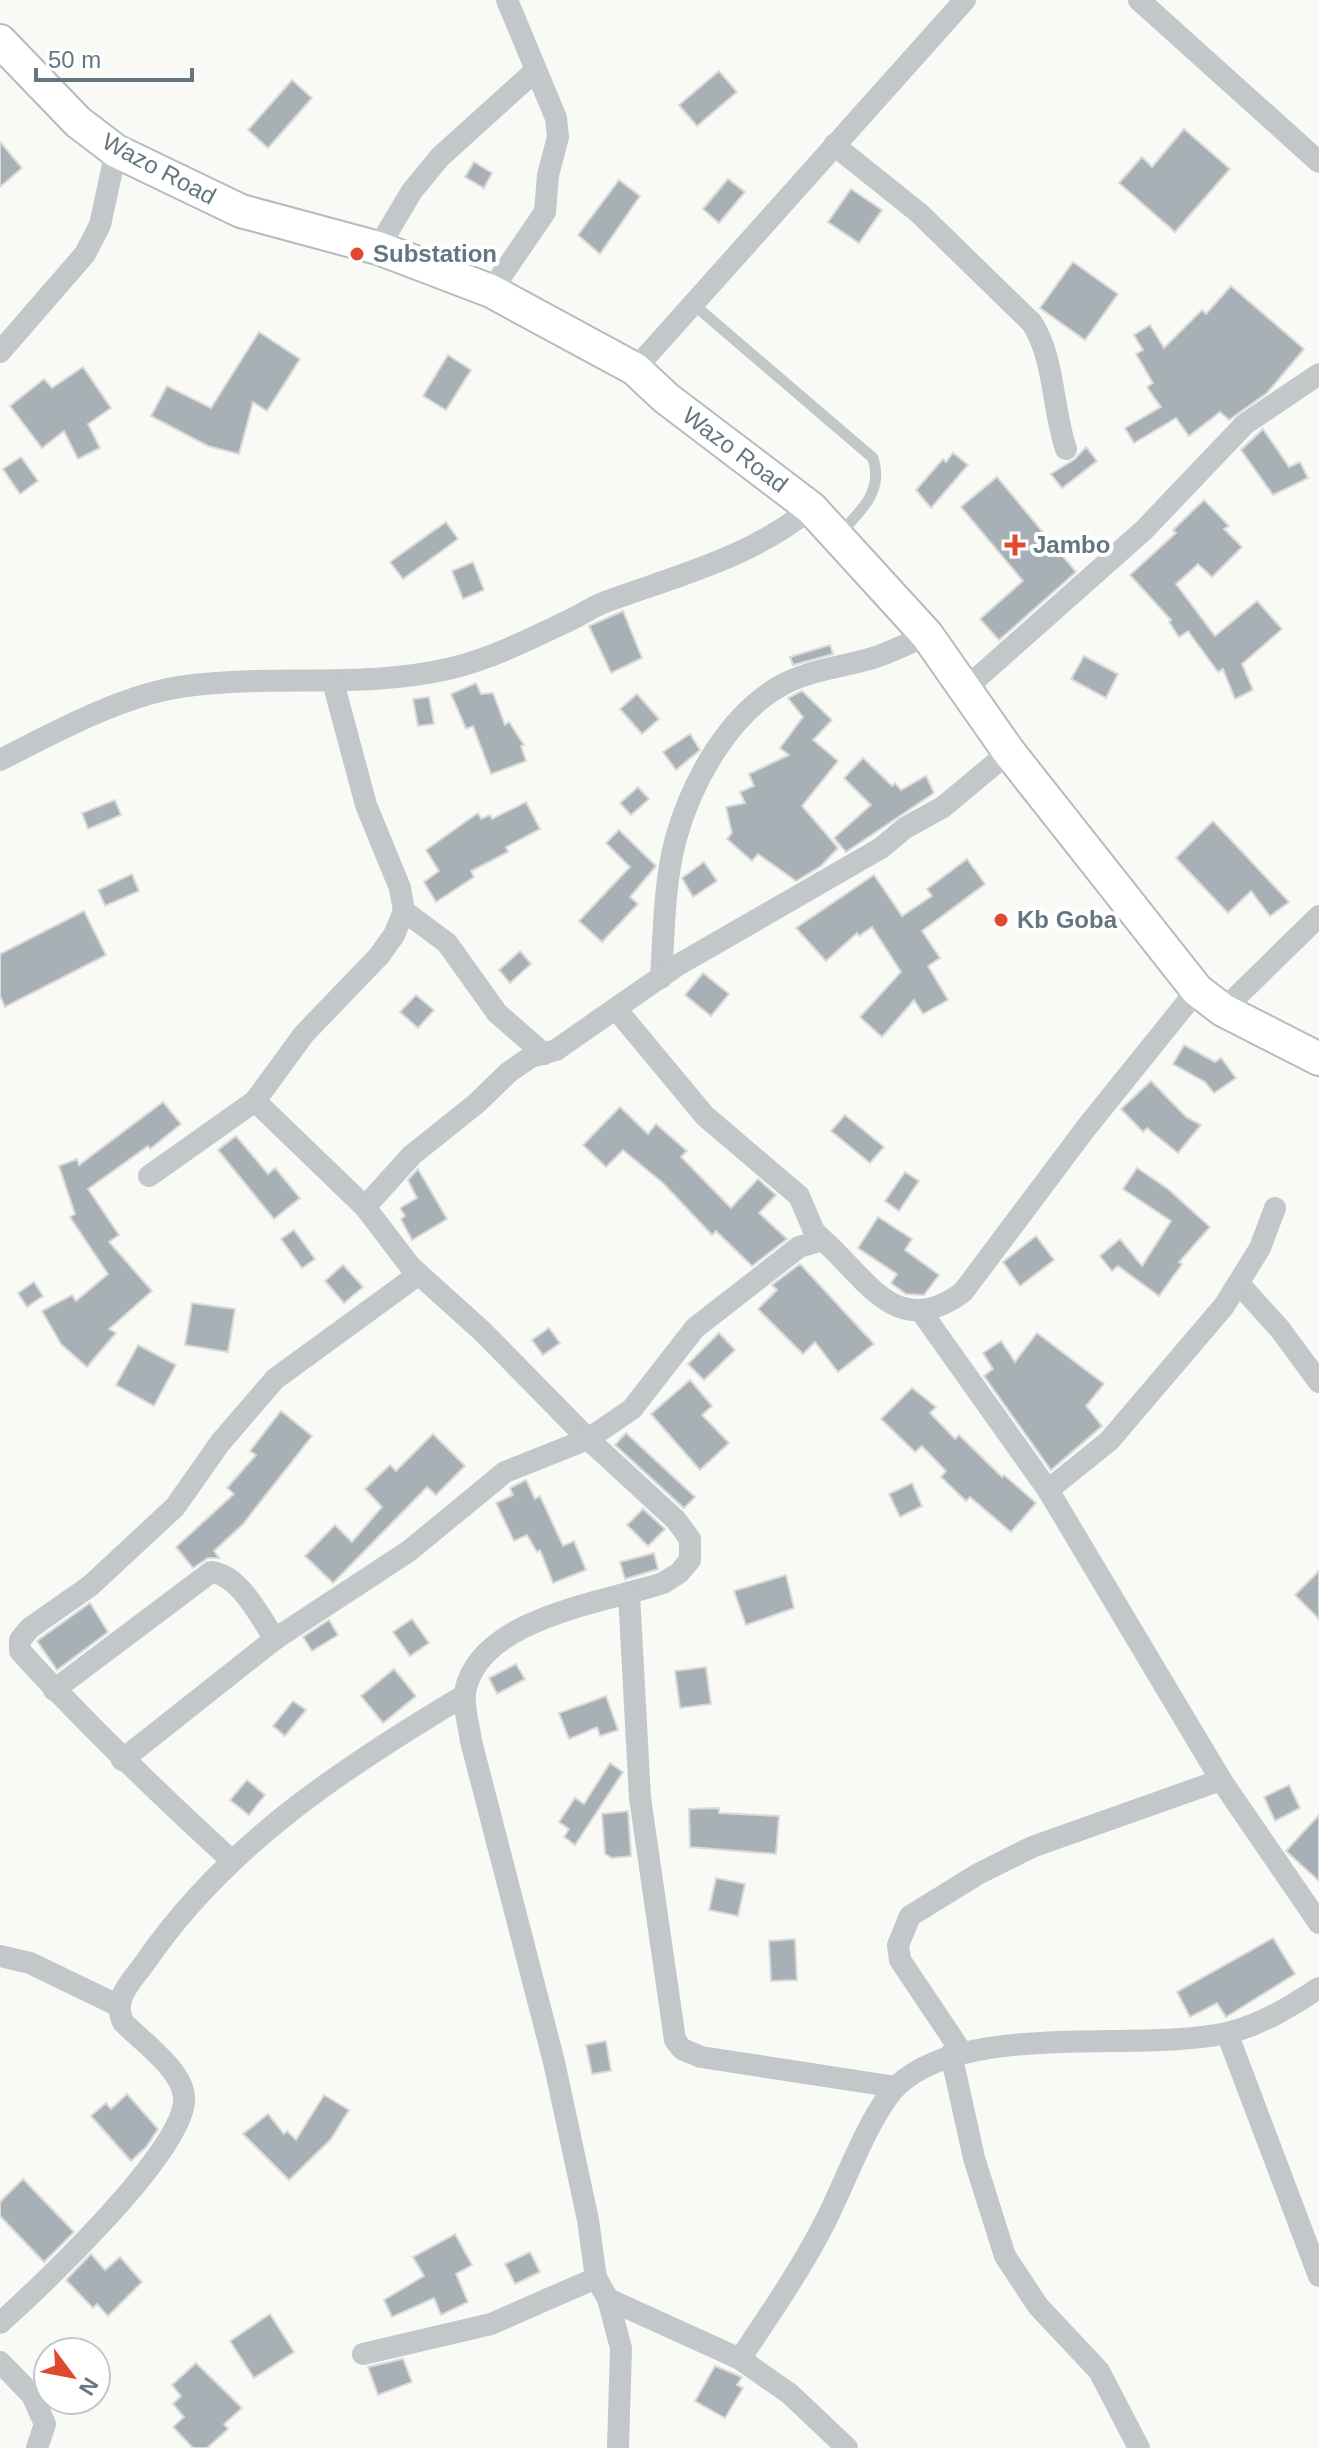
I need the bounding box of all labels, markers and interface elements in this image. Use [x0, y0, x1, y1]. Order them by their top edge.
scale bar [36, 32, 192, 82]
text: 50 m [48, 46, 101, 73]
street label: Wazo Road [98, 127, 221, 210]
place label: Substation [373, 240, 497, 267]
marker: Substation [348, 245, 366, 263]
street label: Wazo Road [677, 401, 793, 498]
place label: Jambo [1033, 531, 1110, 558]
marker: Jambo [1004, 534, 1026, 556]
place label: Kb Goba [1017, 906, 1118, 933]
marker: Kb Goba [992, 911, 1010, 929]
north arrow [32, 2336, 112, 2416]
text: N [74, 2373, 103, 2400]

